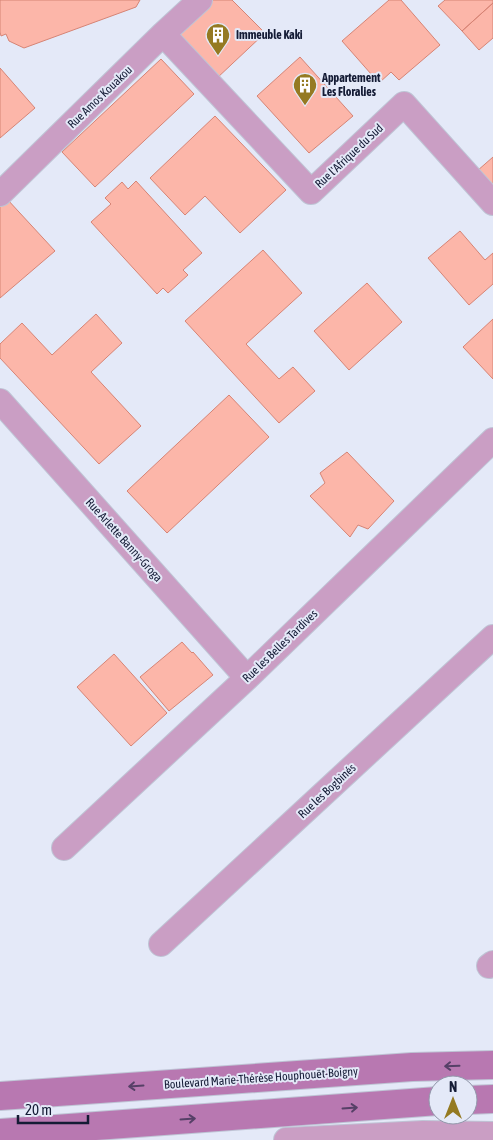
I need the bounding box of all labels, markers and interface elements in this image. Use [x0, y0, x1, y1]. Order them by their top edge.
building icon: Immeuble Kaki [205, 22, 231, 56]
place label: Immeuble Kaki [236, 28, 303, 42]
street label: Rue Amos Kouakou [65, 63, 135, 131]
place label: Appartement Les Floralies [321, 71, 381, 99]
building icon: Appartement Les Floralies [292, 72, 318, 106]
street label: Rue l'Afrique du Sud [312, 121, 386, 191]
street label: Rue Arlette Banny-Groga [83, 495, 165, 585]
street label: Rue les Belles Tardives [240, 607, 320, 685]
street label: Rue les Bogbinés [295, 761, 359, 821]
one-way arrow [445, 1061, 461, 1071]
street label: Boulevard Marie-Thérèse Houphouët-Boigny [164, 1064, 359, 1092]
north arrow [428, 1075, 478, 1125]
text: N [449, 1079, 457, 1095]
one-way arrow [128, 1082, 144, 1091]
scale bar [18, 1092, 88, 1124]
text: 20 m [25, 1101, 52, 1118]
one-way arrow [342, 1103, 358, 1112]
one-way arrow [180, 1115, 196, 1124]

